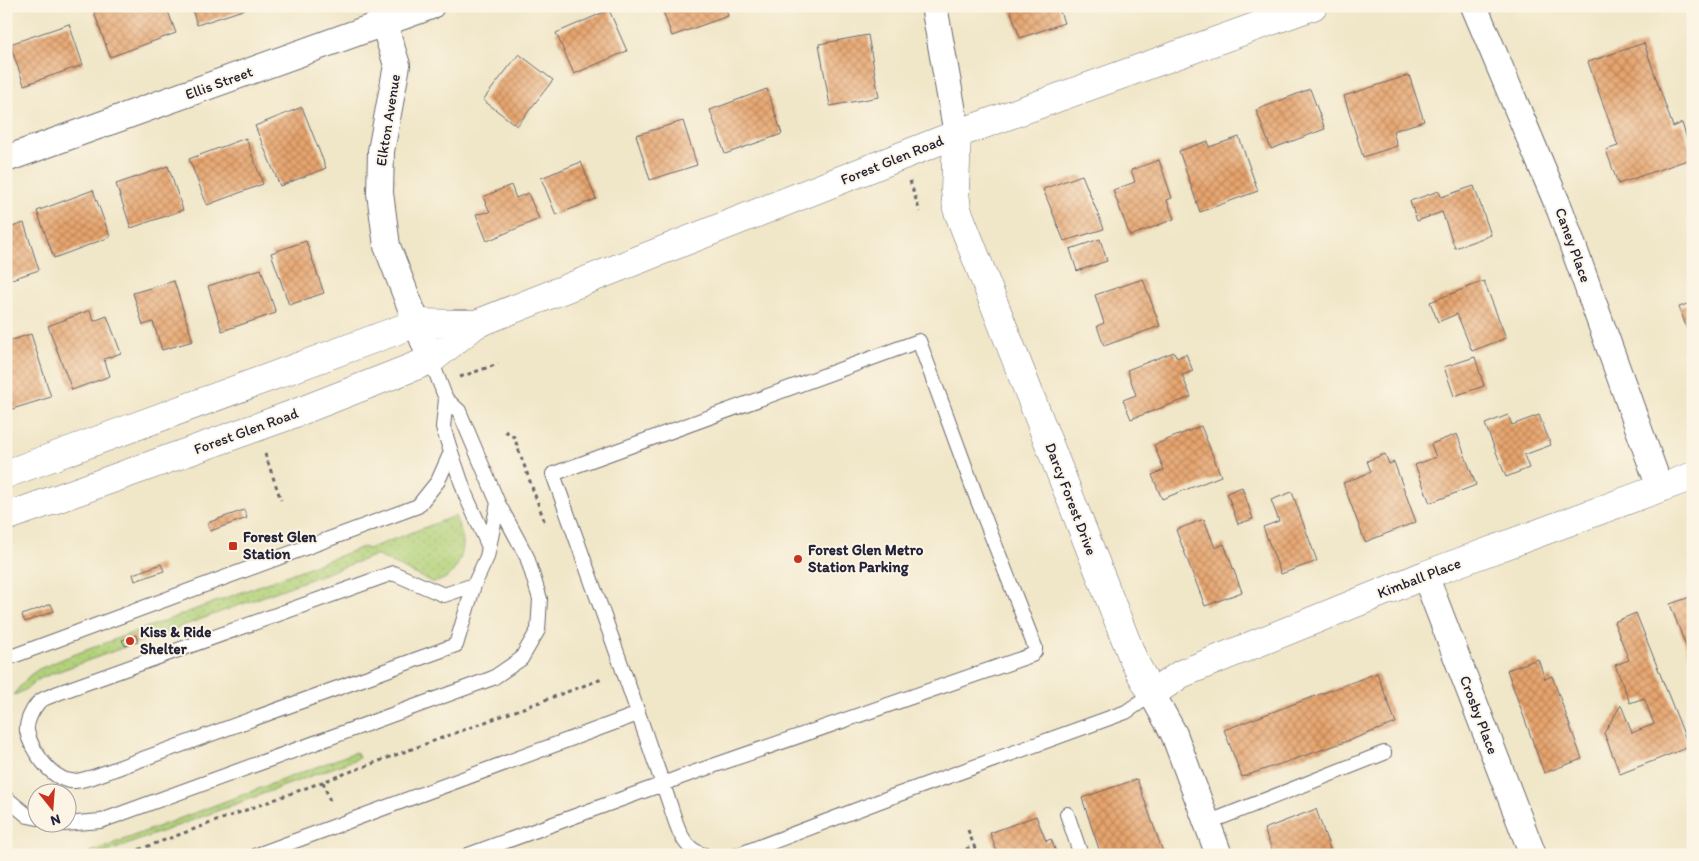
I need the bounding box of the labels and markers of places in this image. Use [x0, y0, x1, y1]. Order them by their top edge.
place label: Forest Glen Station [243, 528, 317, 563]
marker: Forest Glen Station [227, 540, 239, 552]
place label: Forest Glen Metro Station Parking [808, 541, 924, 577]
marker: Forest Glen Metro Station Parking [792, 553, 804, 565]
place label: Kiss & Ride Shelter [140, 623, 211, 658]
marker: Kiss & Ride Shelter [124, 635, 136, 647]

